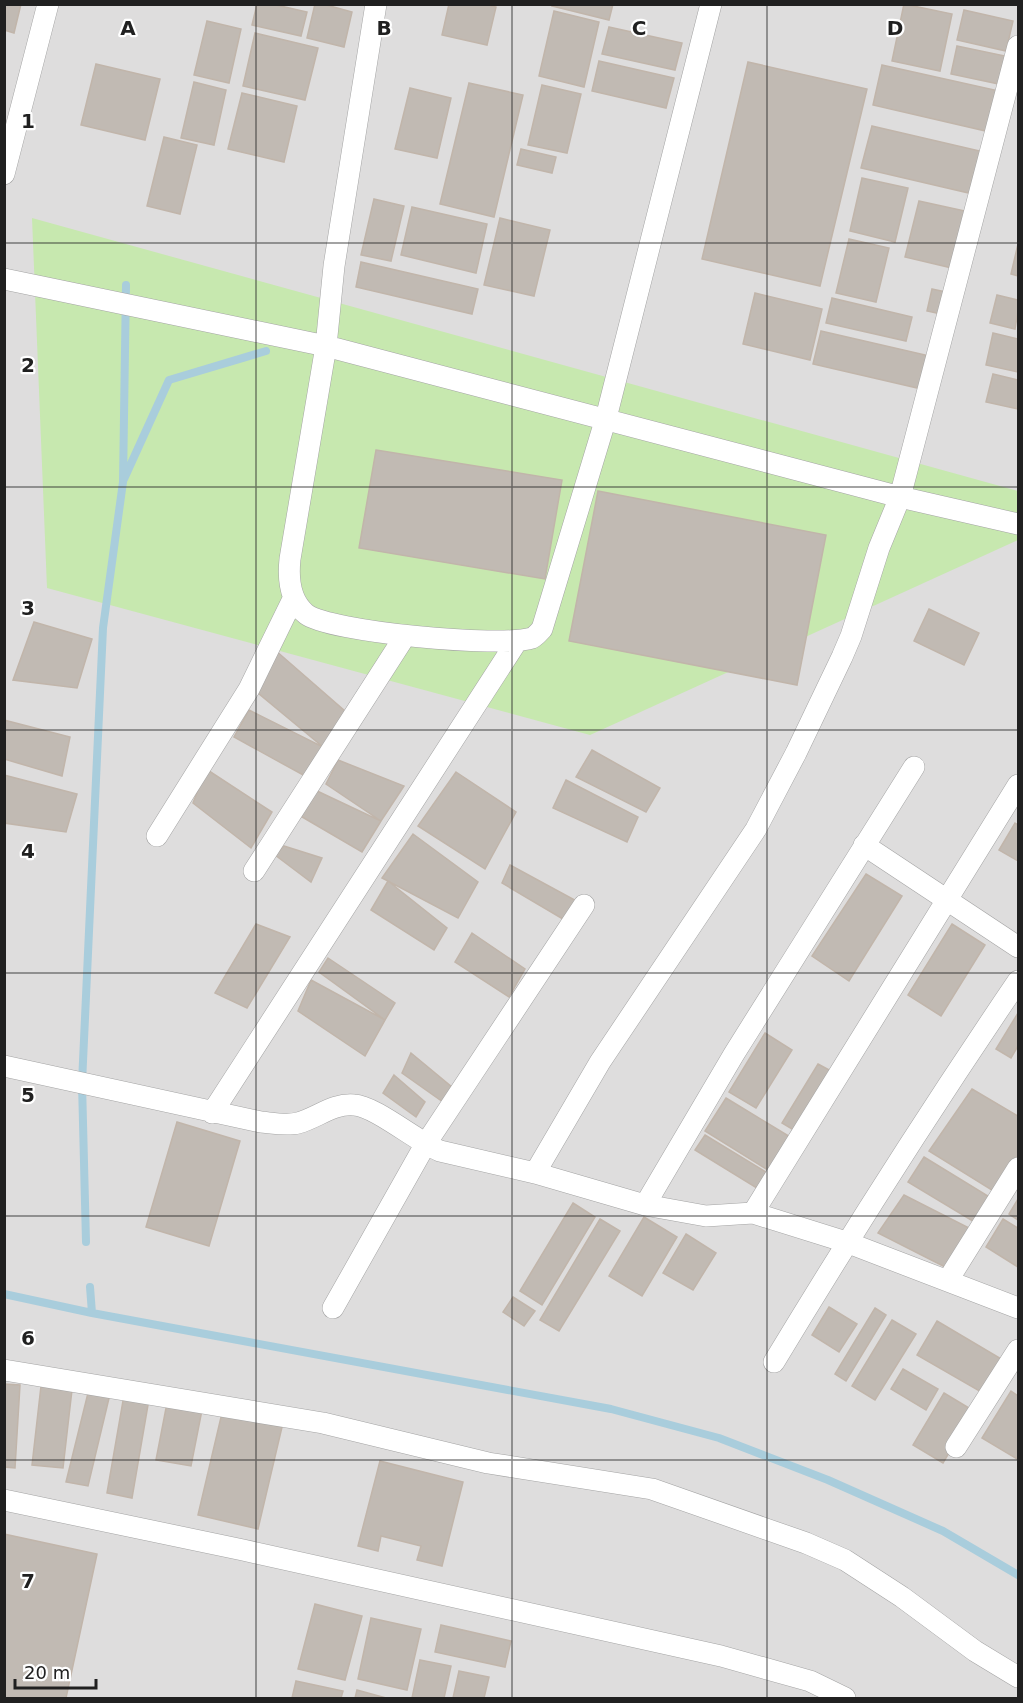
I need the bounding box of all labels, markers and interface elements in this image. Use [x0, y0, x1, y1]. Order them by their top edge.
text: A [120, 16, 136, 40]
text: B [376, 16, 392, 40]
text: C [632, 16, 646, 40]
text: D [887, 16, 903, 40]
text: 1 [21, 109, 35, 133]
text: 2 [21, 353, 35, 377]
text: 3 [21, 596, 35, 620]
text: 4 [21, 839, 35, 863]
text: 5 [21, 1083, 35, 1107]
text: 6 [21, 1326, 35, 1350]
text: 7 [21, 1569, 35, 1593]
scale bar [15, 1652, 96, 1690]
text: 20 m [24, 1662, 70, 1683]

